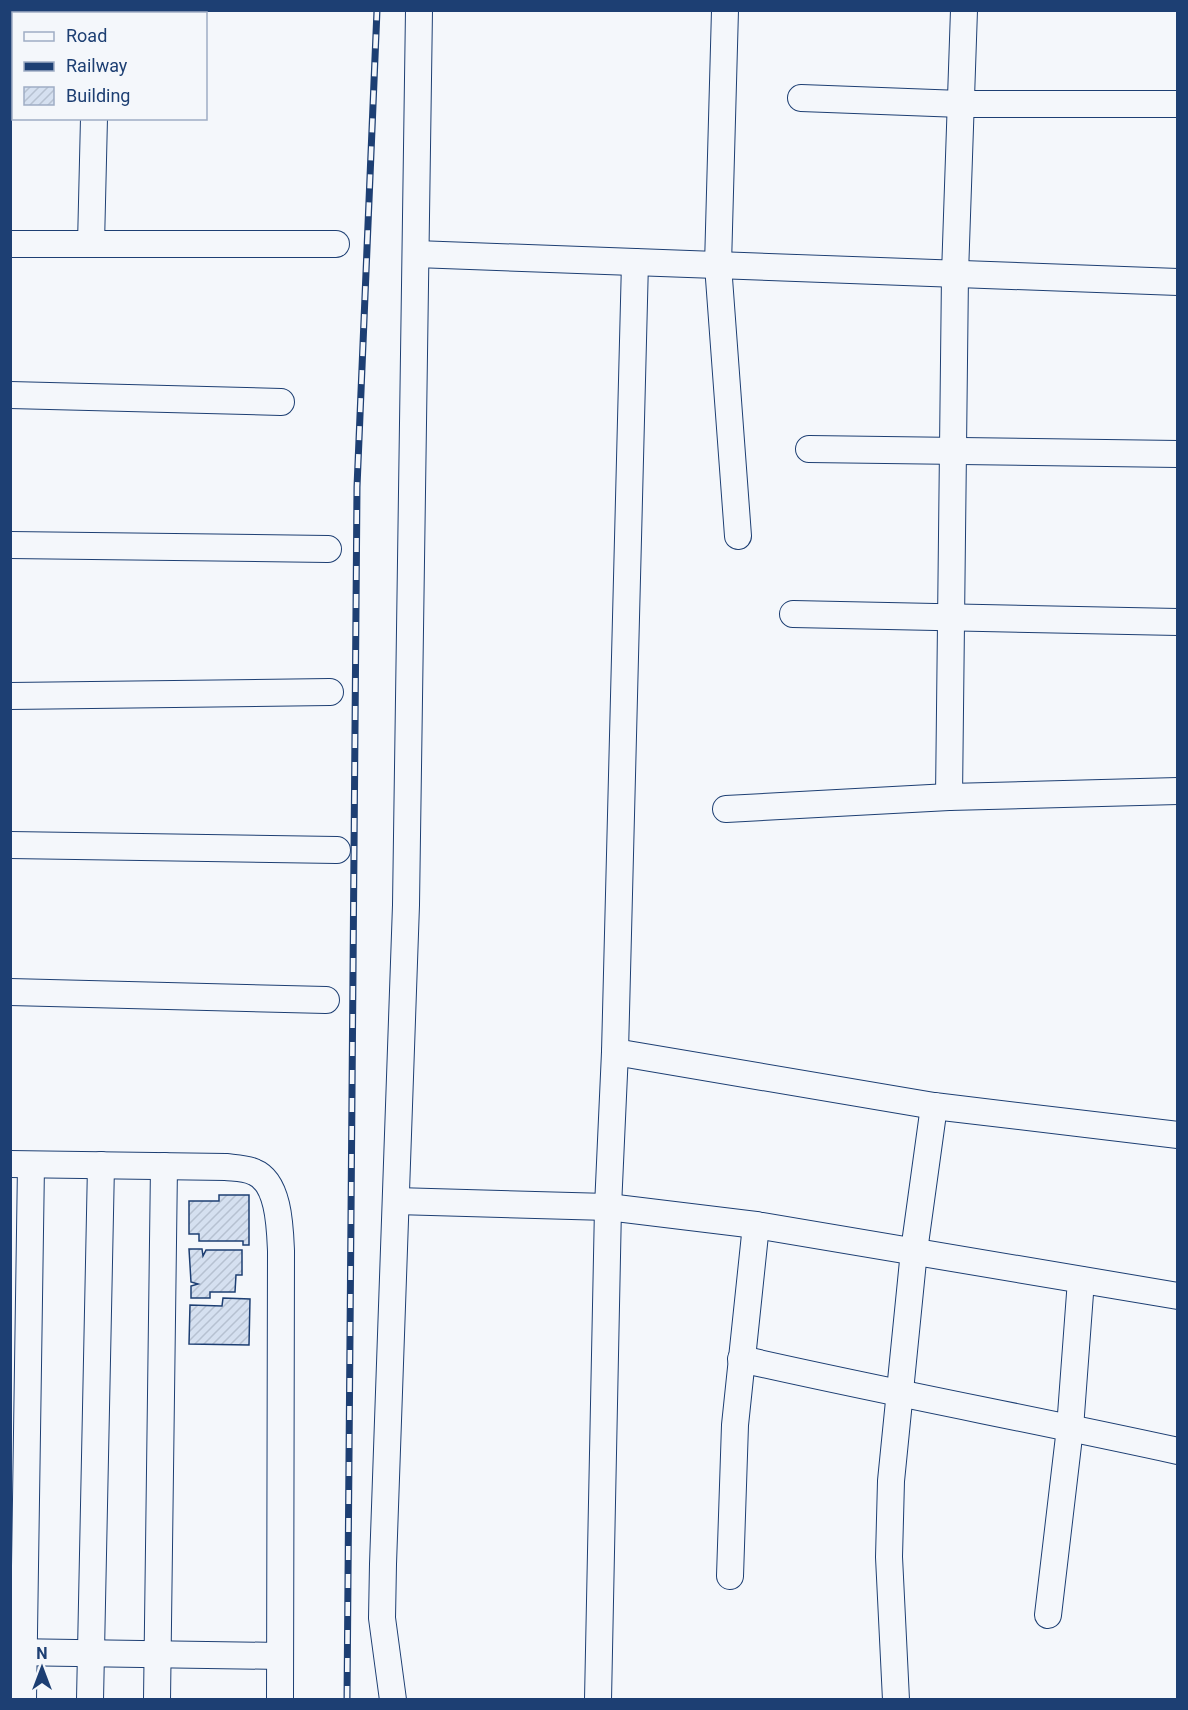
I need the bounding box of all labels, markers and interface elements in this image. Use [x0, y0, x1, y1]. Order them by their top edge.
legend [12, 12, 207, 120]
text: Road [66, 25, 107, 46]
text: Railway [66, 55, 128, 76]
text: Building [66, 85, 130, 106]
north arrow [12, 1638, 72, 1698]
text: N [36, 1644, 48, 1663]

